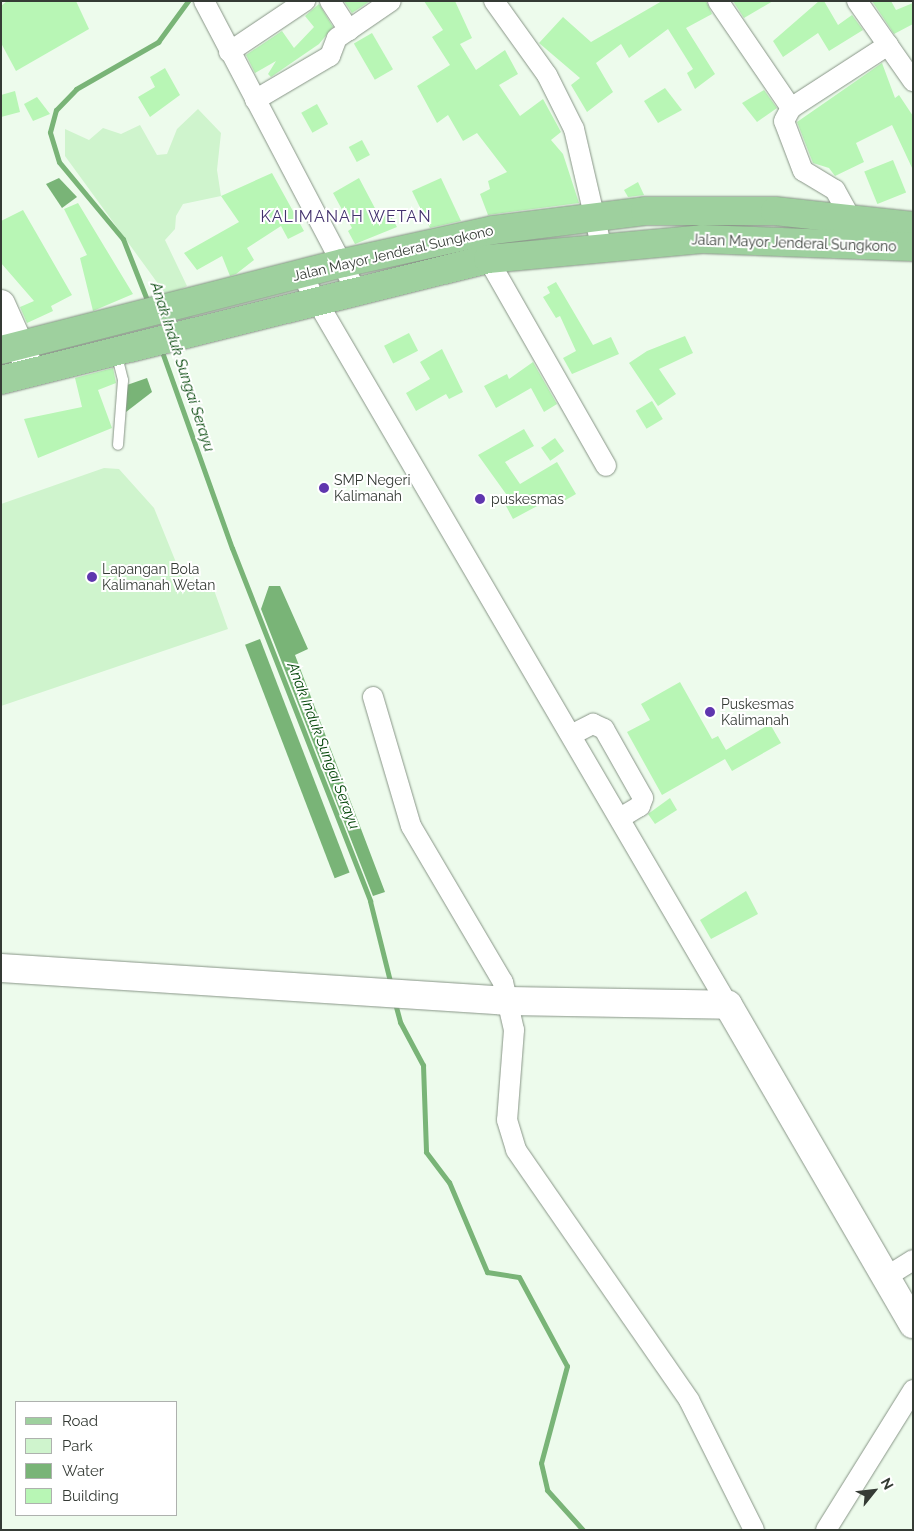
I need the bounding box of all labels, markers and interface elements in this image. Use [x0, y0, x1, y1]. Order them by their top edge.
district label: KALIMANAH WETAN [258, 207, 434, 227]
street label: Jalan Mayor Jenderal Sungkono [291, 222, 495, 284]
street label: Jalan Mayor Jenderal Sungkono [691, 231, 897, 255]
water label: Anak Induk Sungai Serayu [146, 280, 218, 454]
place label: SMP Negeri Kalimanah [334, 472, 411, 504]
marker: SMP Negeri Kalimanah [318, 482, 330, 494]
place label: puskesmas [491, 491, 564, 507]
marker: puskesmas [473, 492, 487, 506]
place label: Lapangan Bola Kalimanah Wetan [102, 561, 216, 594]
marker: Lapangan Bola Kalimanah Wetan [86, 571, 98, 583]
water label: Anak Induk Sungai Serayu [283, 660, 363, 832]
place label: Puskesmas Kalimanah [721, 696, 794, 729]
marker: Puskesmas Kalimanah [703, 705, 717, 719]
legend [15, 1401, 178, 1516]
text: Road [62, 1412, 98, 1430]
text: Park [62, 1437, 93, 1455]
text: Water [62, 1462, 104, 1480]
north arrow [849, 1466, 899, 1516]
text: N [878, 1475, 897, 1492]
text: Building [62, 1487, 119, 1505]

